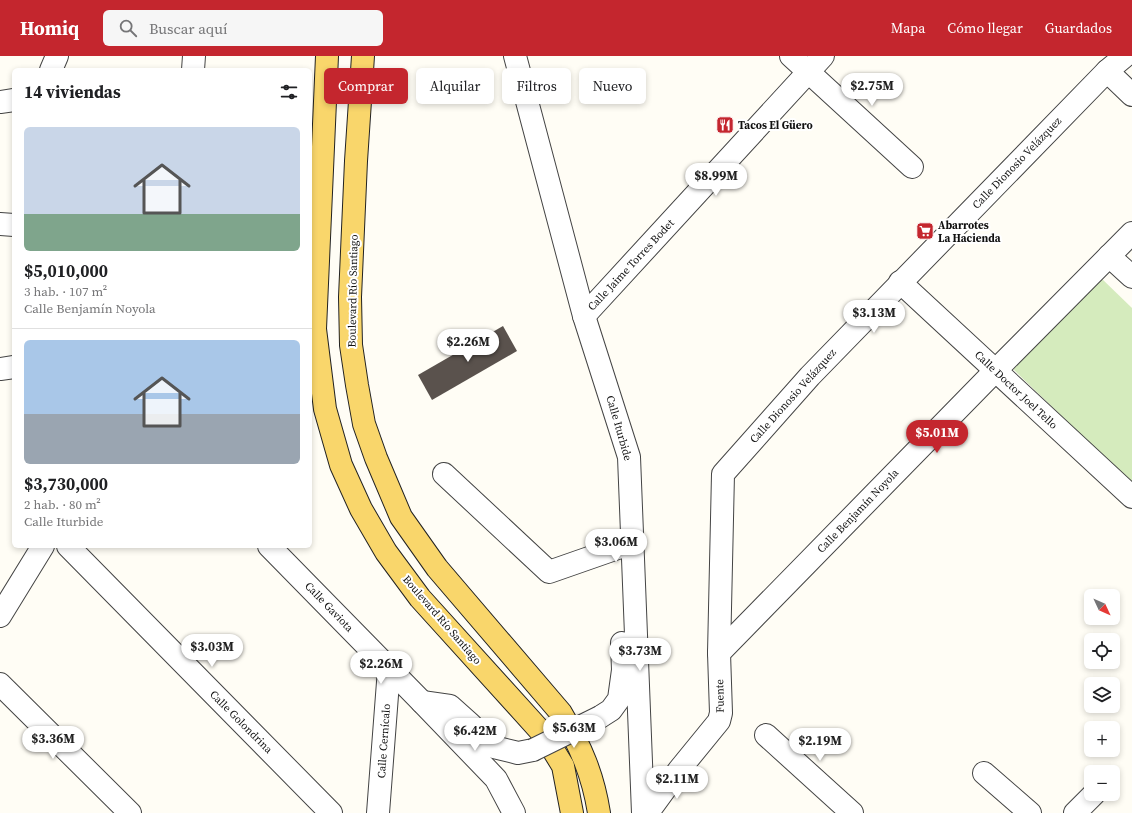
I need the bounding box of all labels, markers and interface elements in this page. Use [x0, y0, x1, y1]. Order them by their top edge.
search box [103, 10, 383, 46]
text: Homiq [20, 15, 79, 41]
icon: search [117, 17, 139, 39]
text: Buscar aquí [149, 18, 227, 39]
text: Mapa [891, 18, 925, 38]
text: Cómo llegar [947, 18, 1023, 38]
text: Guardados [1045, 18, 1112, 38]
chip: Comprar [324, 68, 408, 104]
chip: Alquilar [416, 68, 494, 104]
chip: Filtros [502, 68, 571, 104]
chip: Nuevo [579, 68, 646, 104]
pin: $2.75M [839, 73, 905, 107]
text: $2.75M [850, 77, 894, 94]
text: 14 viviendas [24, 80, 121, 104]
icon: filters [278, 81, 300, 103]
street label: Calle Dionosio Velázquez [969, 114, 1065, 212]
restaurant icon: Tacos El Güero [715, 115, 735, 135]
place label: Tacos El Güero [738, 118, 813, 133]
icon: home [126, 153, 198, 225]
pin: $8.99M [683, 163, 749, 197]
text: $8.99M [694, 167, 738, 184]
street label: Calle Jaime Torres Bodet [584, 216, 678, 314]
place label: Abarrotes La Hacienda [938, 218, 1001, 246]
supermarket icon: Abarrotes La Hacienda [915, 221, 935, 241]
street label: Boulevard Río Santiago [345, 234, 361, 348]
text: $5,010,000 [24, 259, 108, 283]
text: 3 hab. · 107 m² [24, 283, 107, 300]
text: Calle Benjamín Noyola [24, 300, 156, 317]
pin: $3.13M [841, 300, 907, 334]
text: $3.13M [852, 304, 896, 321]
pin: $2.26M [435, 329, 501, 363]
text: $2.26M [446, 333, 490, 350]
street label: Calle Dionosio Velázquez [746, 345, 840, 447]
street label: Calle Doctor Joel Tello [971, 348, 1061, 432]
icon: home [126, 366, 198, 438]
street label: Calle Iturbide [603, 394, 636, 463]
pin: $5.01M [904, 420, 970, 454]
text: $5.01M [915, 424, 959, 441]
street label: Calle Benjamín Noyola [814, 465, 902, 556]
text: $3,730,000 [24, 472, 108, 496]
text: 2 hab. · 80 m² [24, 496, 101, 513]
text: Calle Iturbide [24, 513, 103, 530]
pin: $3.06M [583, 529, 649, 563]
text: $3.06M [594, 533, 638, 550]
street label: Boulevard Río Santiago [399, 572, 485, 668]
street label: Calle Gaviota [301, 579, 357, 636]
north arrow [1084, 589, 1120, 625]
map controls [1084, 589, 1120, 801]
button: locate [1084, 633, 1120, 669]
pin: $3.03M [179, 634, 245, 668]
text: $3.03M [190, 638, 234, 655]
pin: $3.73M [607, 638, 673, 672]
text: $3.73M [618, 642, 662, 659]
pin: $2.26M [348, 651, 414, 685]
text: $2.26M [359, 655, 403, 672]
button: layers [1084, 677, 1120, 713]
street label: Fuente [712, 679, 728, 713]
street label: Calle Golondrina [206, 687, 276, 757]
street label: Calle Cernícalo [374, 703, 394, 779]
pin: $5.63M [541, 715, 607, 749]
pin: $6.42M [442, 718, 508, 752]
text: $5.63M [552, 719, 596, 736]
button: + [1084, 721, 1120, 757]
text: $6.42M [453, 722, 497, 739]
pin: $3.36M [20, 726, 86, 760]
pin: $2.19M [787, 728, 853, 762]
text: $3.36M [31, 730, 75, 747]
text: $2.19M [798, 732, 842, 749]
button: − [1084, 765, 1120, 801]
pin: $2.11M [644, 766, 710, 800]
text: $2.11M [655, 770, 699, 787]

